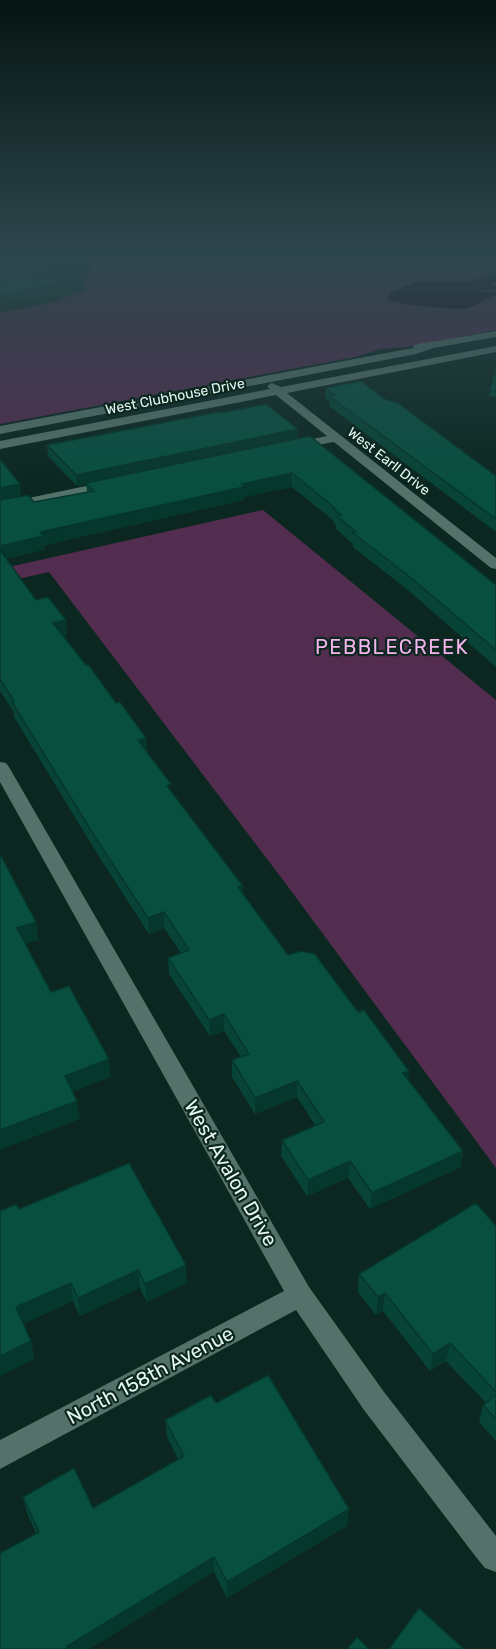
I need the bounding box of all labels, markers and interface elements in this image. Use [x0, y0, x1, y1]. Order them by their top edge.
street label: West Clubhouse Drive [104, 375, 246, 418]
street label: West Earll Drive [344, 424, 434, 499]
district label: PEBBLECREEK [315, 635, 469, 659]
street label: West Avalon Drive [179, 1095, 283, 1251]
street label: North 158th Avenue [62, 1321, 238, 1429]

